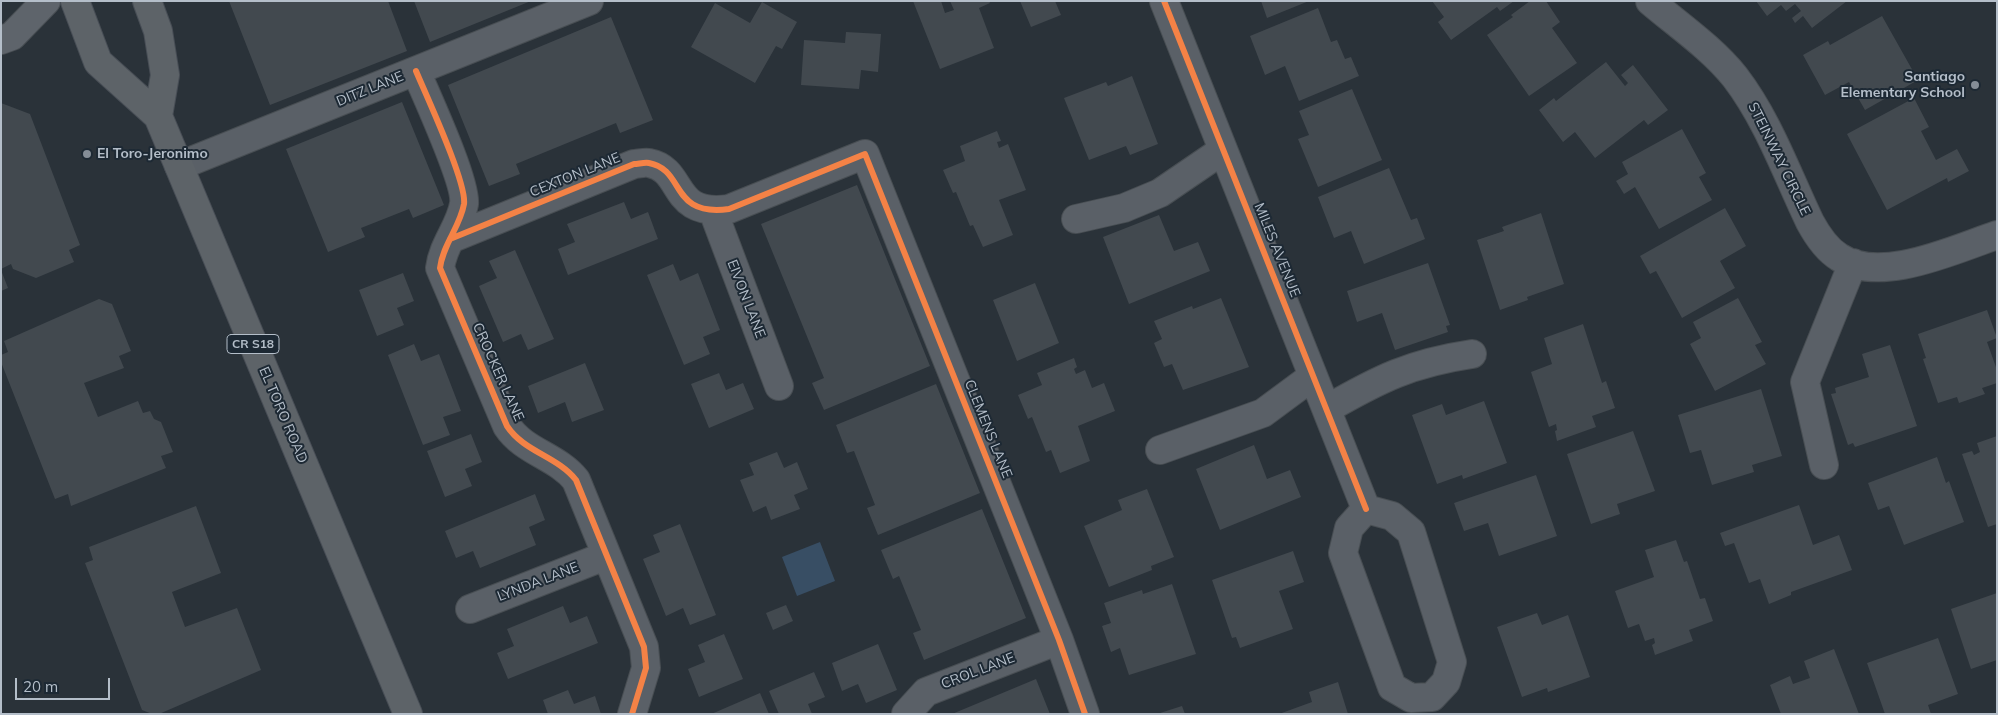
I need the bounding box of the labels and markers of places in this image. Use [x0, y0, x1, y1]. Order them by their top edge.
place label: Santiago Elementary School [1841, 69, 1965, 102]
marker: Santiago Elementary School [1969, 79, 1981, 91]
place label: El Toro-Jeronimo [97, 146, 208, 162]
marker: El Toro-Jeronimo [81, 148, 93, 160]

